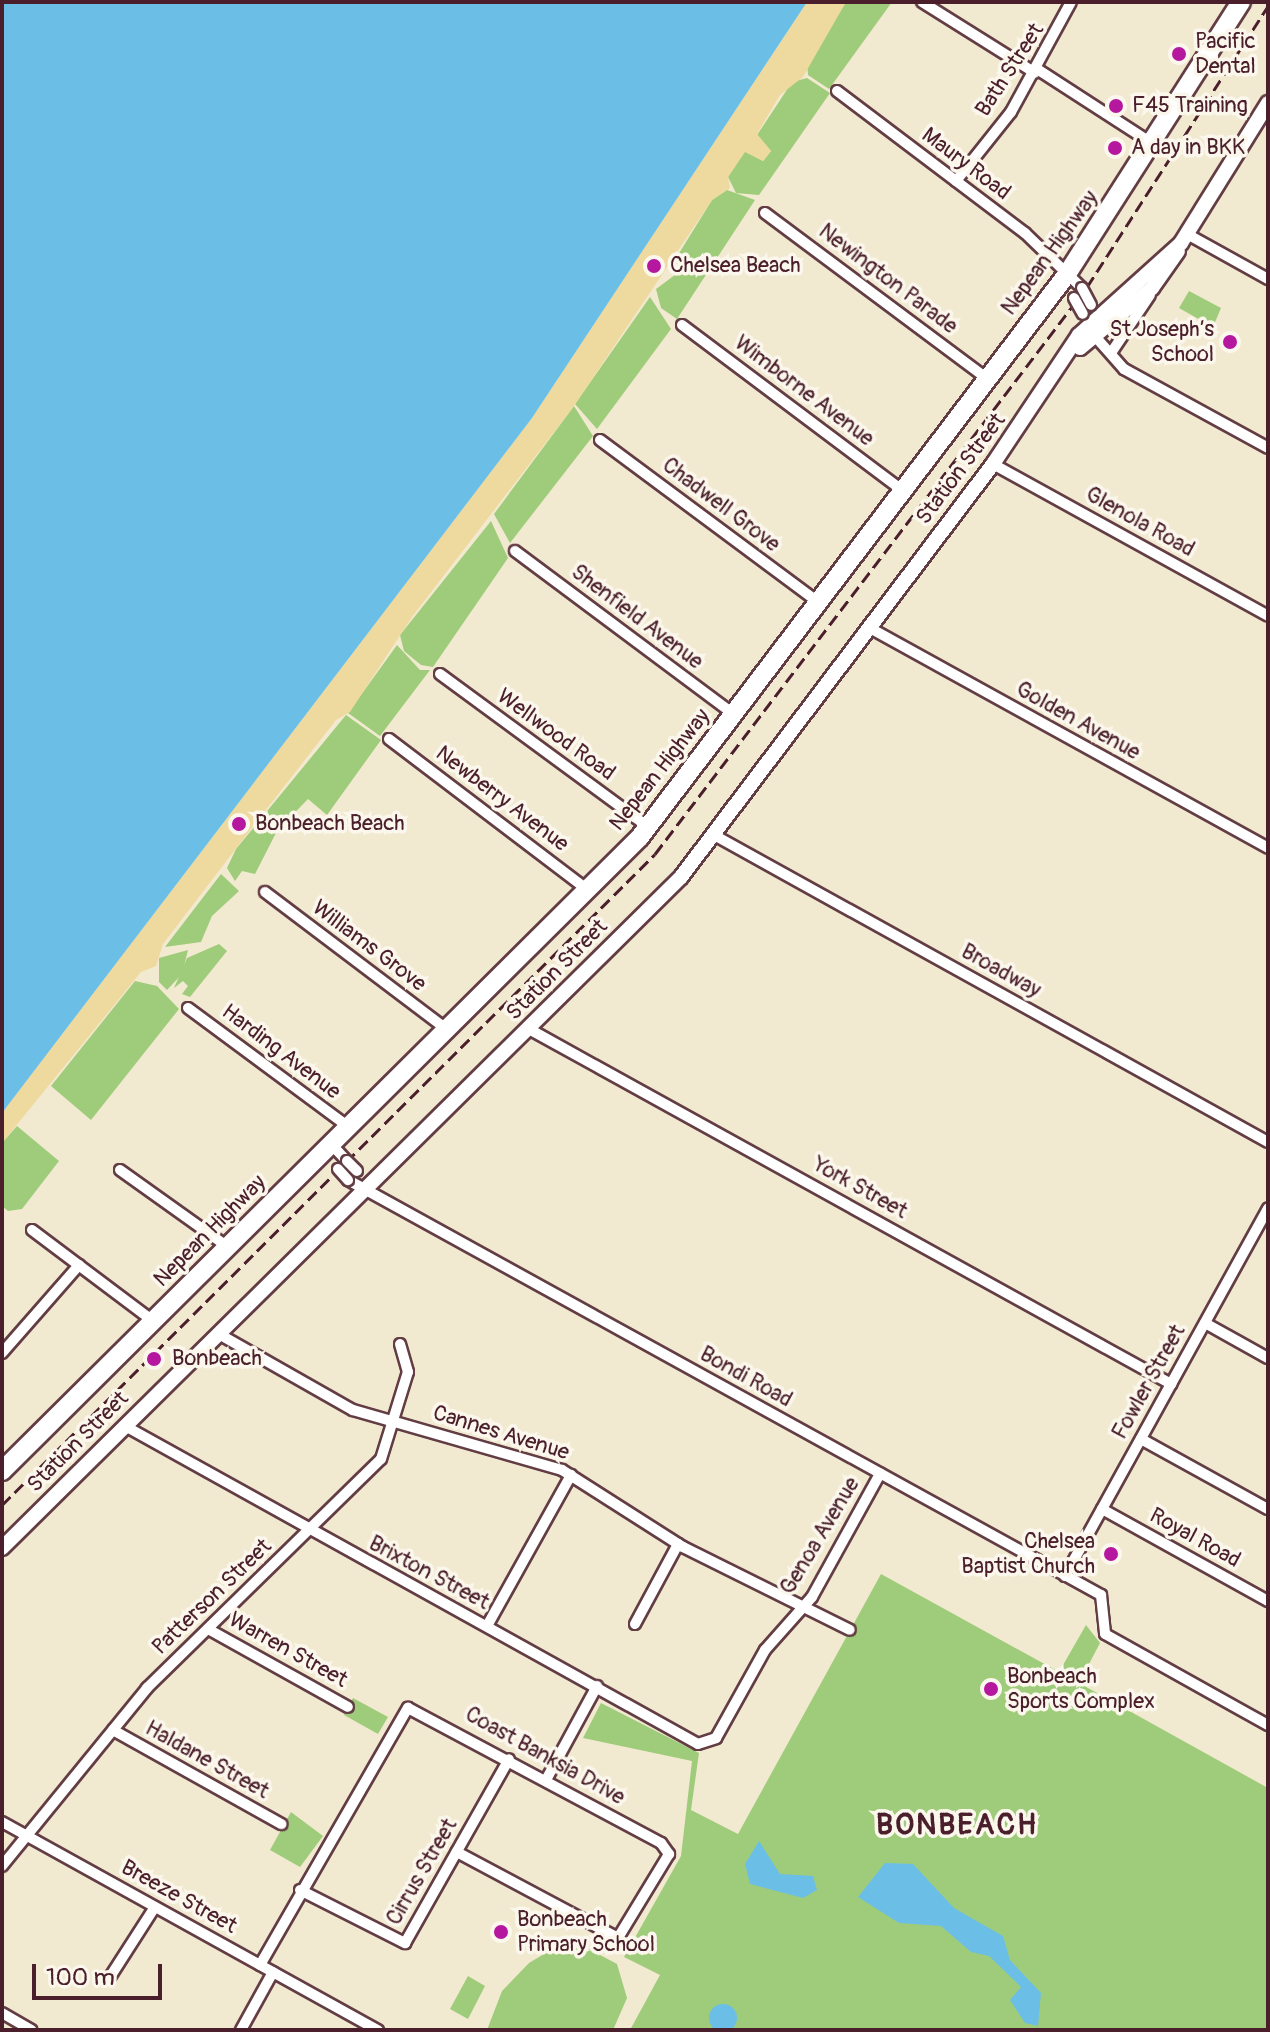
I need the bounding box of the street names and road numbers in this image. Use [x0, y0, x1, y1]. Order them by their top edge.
street label: Bath Street [970, 19, 1050, 121]
street label: Maury Road [916, 122, 1016, 206]
street label: Nepean Highway [996, 186, 1104, 320]
street label: Newington Parade [813, 218, 963, 340]
street label: Wimborne Avenue [729, 330, 879, 452]
street label: Station Street [911, 408, 1011, 530]
street label: Chadwell Grove [657, 452, 785, 558]
street label: Glenola Road [1081, 481, 1199, 563]
street label: Shenfield Avenue [566, 559, 708, 675]
street label: Golden Avenue [1011, 676, 1145, 766]
street label: Wellwood Road [492, 683, 620, 787]
street label: Nepean Highway [604, 704, 716, 836]
street label: Newberry Avenue [430, 740, 574, 858]
street label: Williams Grove [307, 895, 431, 997]
street label: Station Street [501, 914, 613, 1026]
street label: Broadway [956, 938, 1046, 1004]
street label: Harding Avenue [216, 999, 346, 1105]
street label: York Street [808, 1151, 912, 1225]
street label: Nepean Highway [148, 1169, 272, 1293]
street label: Fowler Street [1107, 1320, 1191, 1444]
street label: Bondi Road [695, 1341, 797, 1413]
street label: Station Street [22, 1386, 134, 1498]
street label: Cannes Avenue [430, 1400, 572, 1466]
street label: Genoa Avenue [775, 1472, 865, 1600]
street label: Royal Road [1145, 1502, 1245, 1574]
street label: Brixton Street [364, 1530, 494, 1616]
street label: Patterson Street [147, 1533, 277, 1661]
street label: Warren Street [224, 1607, 352, 1693]
street label: Coast Banksia Drive [461, 1701, 629, 1811]
street label: Haldane Street [140, 1715, 274, 1805]
street label: Cirrus Street [381, 1814, 463, 1930]
street label: Breeze Street [116, 1854, 242, 1940]

